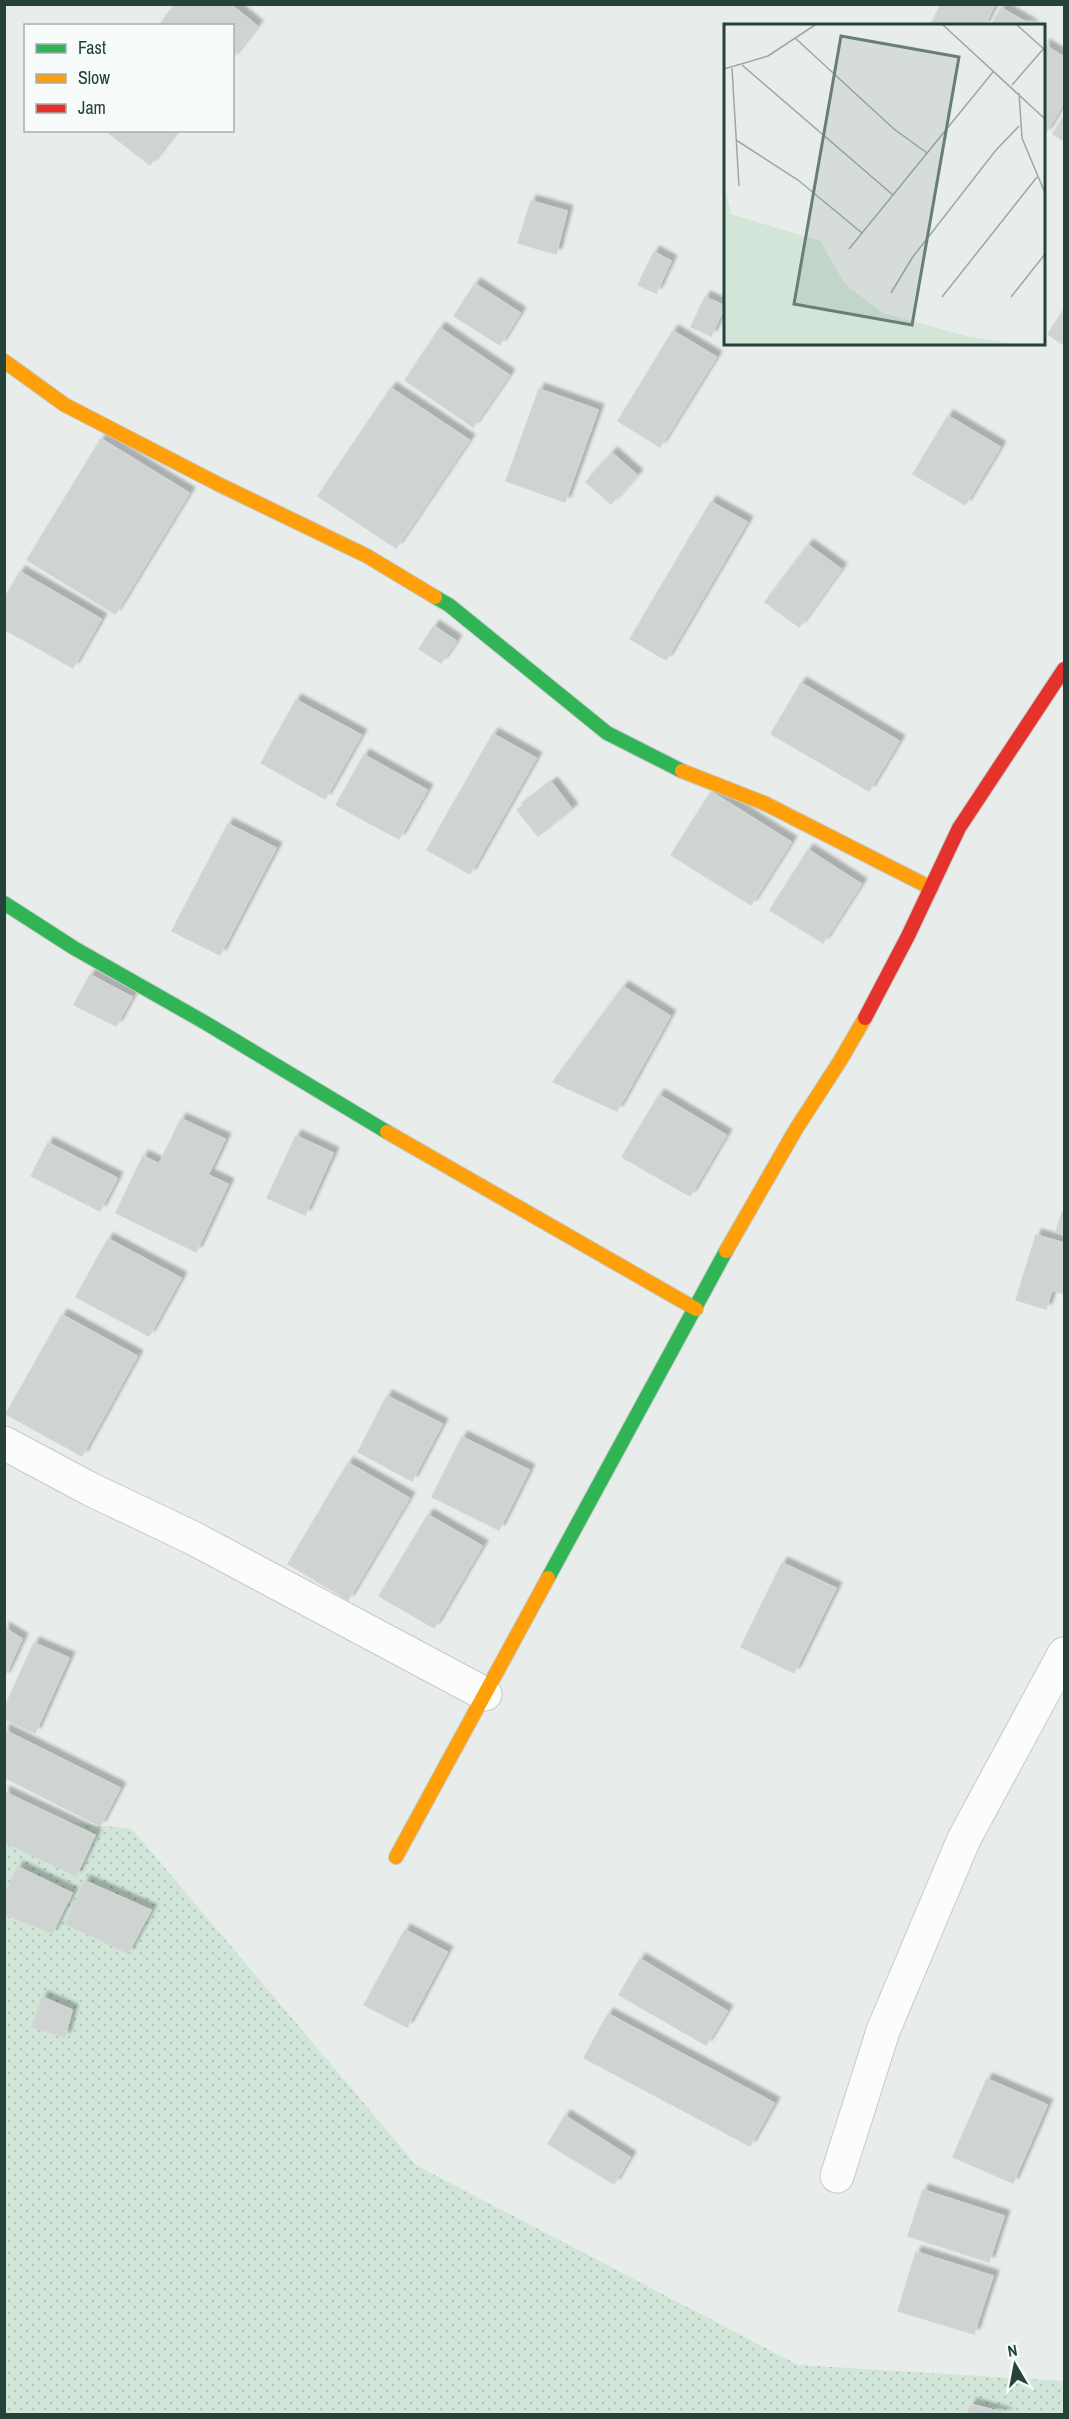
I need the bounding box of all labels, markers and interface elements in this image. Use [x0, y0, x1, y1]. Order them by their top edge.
legend [24, 24, 234, 132]
inset map [724, 24, 1045, 345]
text: Fast [78, 35, 106, 60]
text: Slow [78, 65, 110, 90]
text: Jam [78, 95, 106, 120]
north arrow [985, 2335, 1045, 2395]
text: N [1006, 2339, 1019, 2362]

